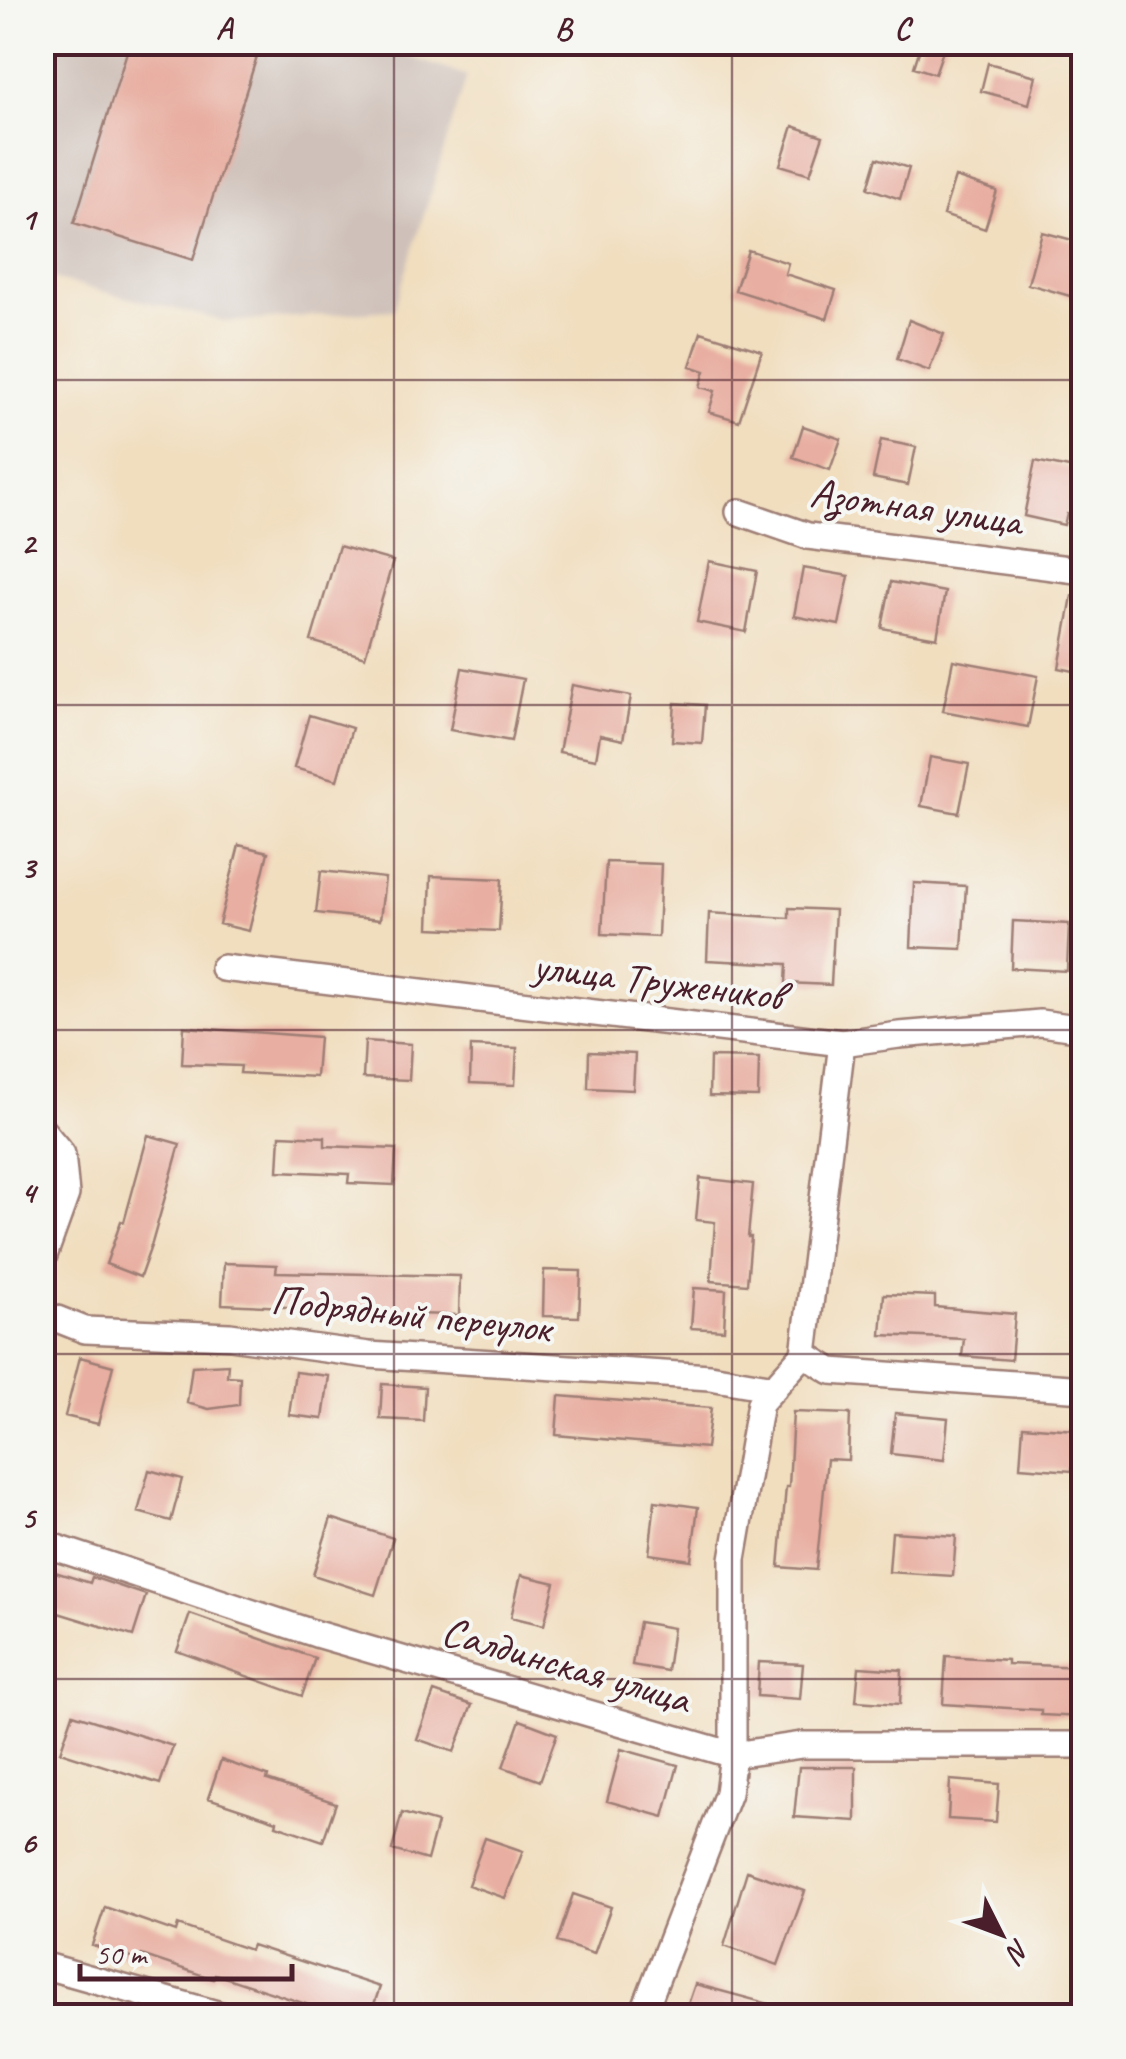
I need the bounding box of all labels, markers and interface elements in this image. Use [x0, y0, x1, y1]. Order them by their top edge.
text: A [216, 8, 235, 49]
text: B [555, 8, 574, 49]
text: C [894, 8, 914, 49]
text: 1 [21, 198, 39, 239]
street label: Азотная улица [807, 466, 1029, 549]
text: 2 [21, 523, 38, 564]
text: 3 [21, 847, 38, 888]
street label: улица Тружеников [527, 939, 796, 1024]
text: 4 [21, 1172, 39, 1213]
street label: Подрядный переулок [269, 1273, 557, 1355]
text: 5 [21, 1497, 38, 1538]
street label: Салдинская улица [436, 1604, 699, 1726]
text: 6 [20, 1822, 37, 1863]
north arrow [951, 1884, 1051, 1984]
scale bar [80, 1919, 292, 1981]
text: N [997, 1932, 1038, 1972]
text: 50 m [95, 1935, 148, 1973]

